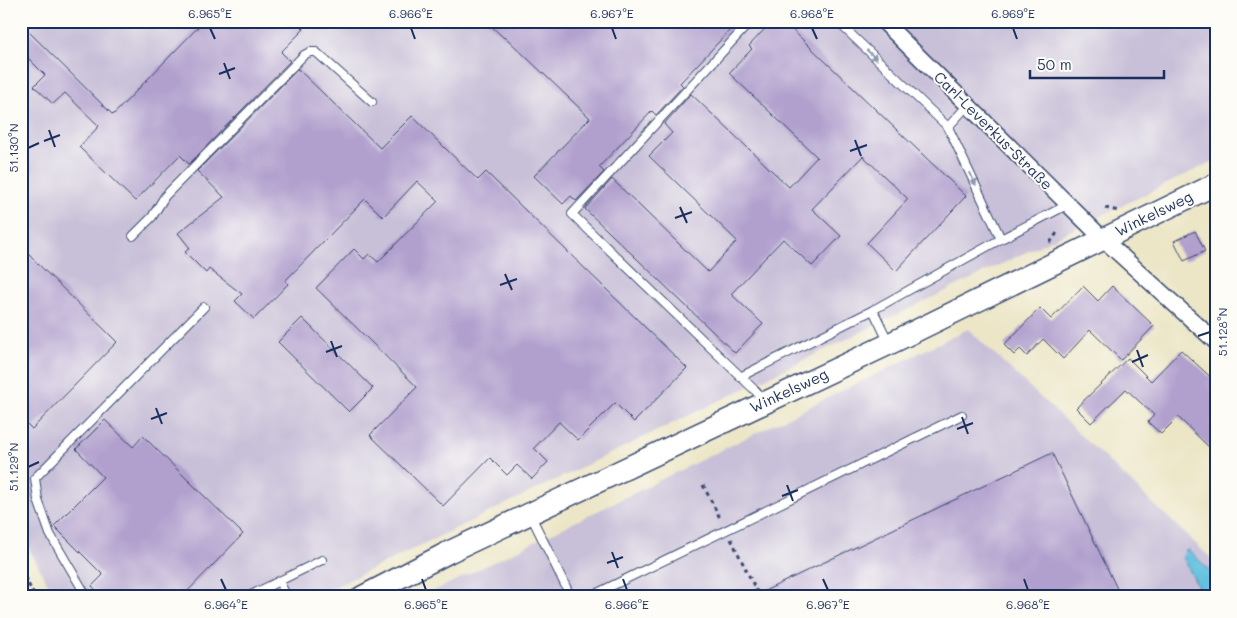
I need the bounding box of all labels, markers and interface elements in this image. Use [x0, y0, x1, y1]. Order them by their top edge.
text: 6.965°E [188, 5, 232, 21]
text: 6.966°E [389, 5, 433, 21]
text: 6.967°E [590, 5, 634, 21]
text: 6.968°E [790, 5, 834, 21]
text: 6.969°E [991, 5, 1035, 21]
scale bar [1030, 48, 1163, 80]
one-way arrow [866, 49, 878, 61]
text: 50 m [1037, 54, 1072, 74]
street label: Carl-Leverkus-Straße [930, 67, 1057, 194]
text: 51.130°N [5, 123, 21, 173]
one-way arrow [969, 172, 977, 186]
street label: Winkelsweg [1111, 186, 1196, 241]
text: 51.128°N [1214, 308, 1230, 356]
street label: Winkelsweg [746, 363, 831, 417]
text: 51.129°N [5, 443, 21, 491]
text: 6.964°E [204, 596, 248, 612]
text: 6.965°E [404, 596, 448, 612]
text: 6.966°E [605, 596, 649, 612]
text: 6.967°E [806, 596, 850, 612]
text: 6.968°E [1006, 596, 1050, 612]

